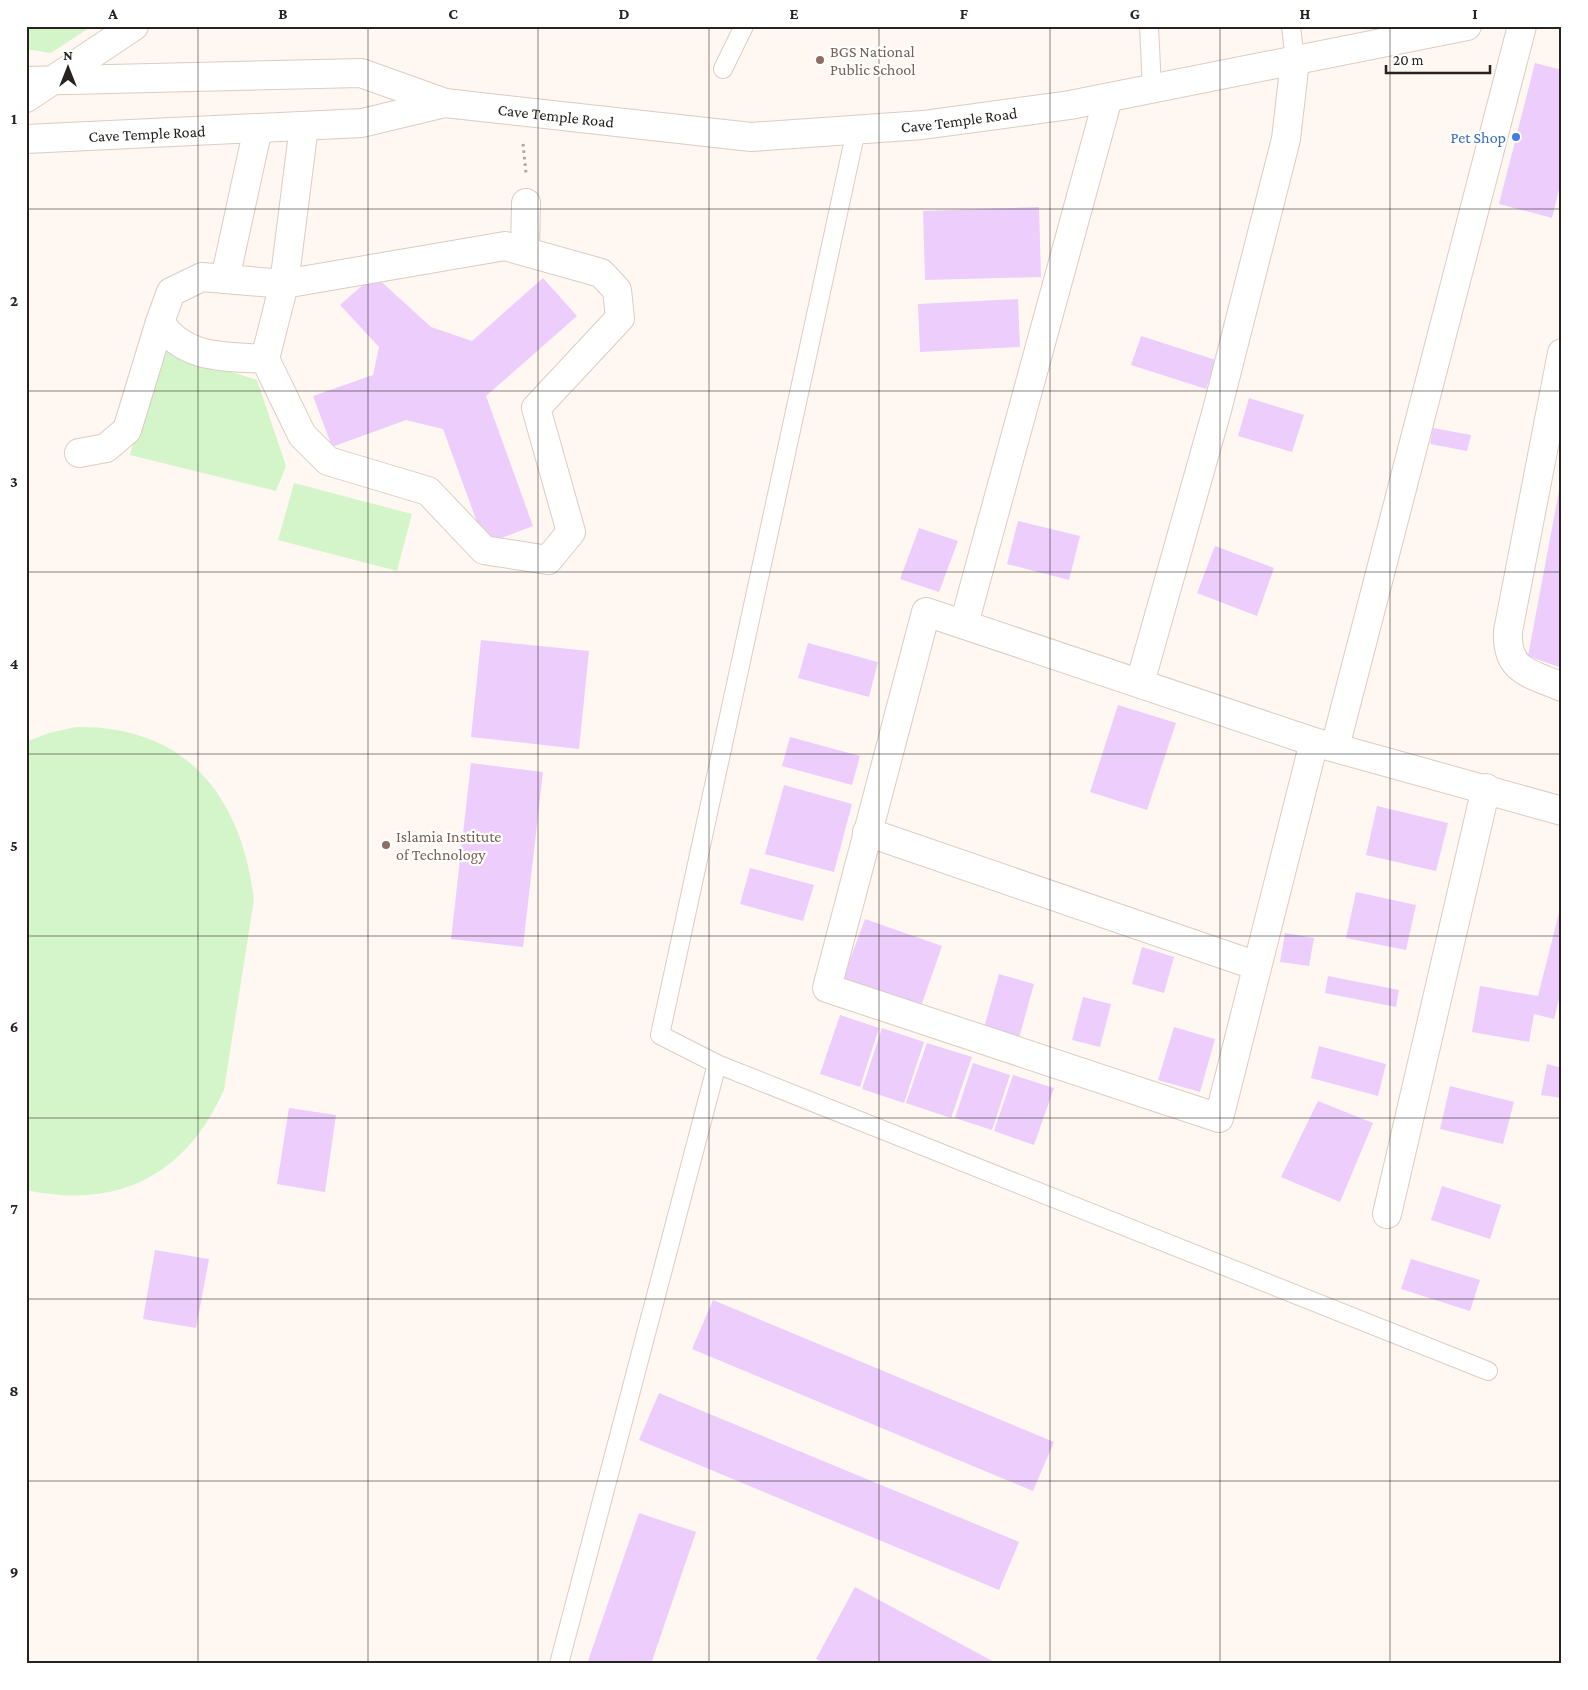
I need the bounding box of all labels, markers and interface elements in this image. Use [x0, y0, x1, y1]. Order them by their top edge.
text: A [107, 5, 118, 22]
text: B [278, 5, 288, 22]
text: C [448, 5, 458, 22]
text: D [618, 5, 630, 22]
text: E [789, 5, 799, 22]
text: F [960, 5, 969, 22]
text: G [1130, 5, 1140, 22]
text: H [1300, 5, 1311, 22]
text: I [1472, 5, 1478, 22]
north arrow [42, 42, 92, 92]
scale bar [1386, 42, 1489, 74]
place label: BGS National Public School [830, 43, 915, 78]
text: N [63, 47, 73, 63]
text: 20 m [1393, 52, 1424, 68]
marker: BGS National Public School [814, 54, 826, 66]
street label: Cave Temple Road [497, 100, 616, 130]
street label: Cave Temple Road [900, 104, 1019, 135]
text: 1 [11, 110, 17, 127]
street label: Cave Temple Road [88, 122, 206, 145]
place label: Pet Shop [1451, 129, 1506, 147]
marker: Pet Shop [1510, 131, 1522, 143]
text: 2 [10, 292, 18, 309]
text: 3 [10, 473, 18, 490]
text: 4 [10, 655, 19, 672]
place label: Islamia Institute of Technology [396, 828, 501, 864]
text: 5 [10, 837, 18, 854]
marker: Islamia Institute of Technology [380, 839, 392, 851]
text: 6 [10, 1018, 18, 1035]
text: 7 [10, 1200, 18, 1217]
text: 8 [9, 1382, 19, 1399]
text: 9 [10, 1563, 18, 1580]

